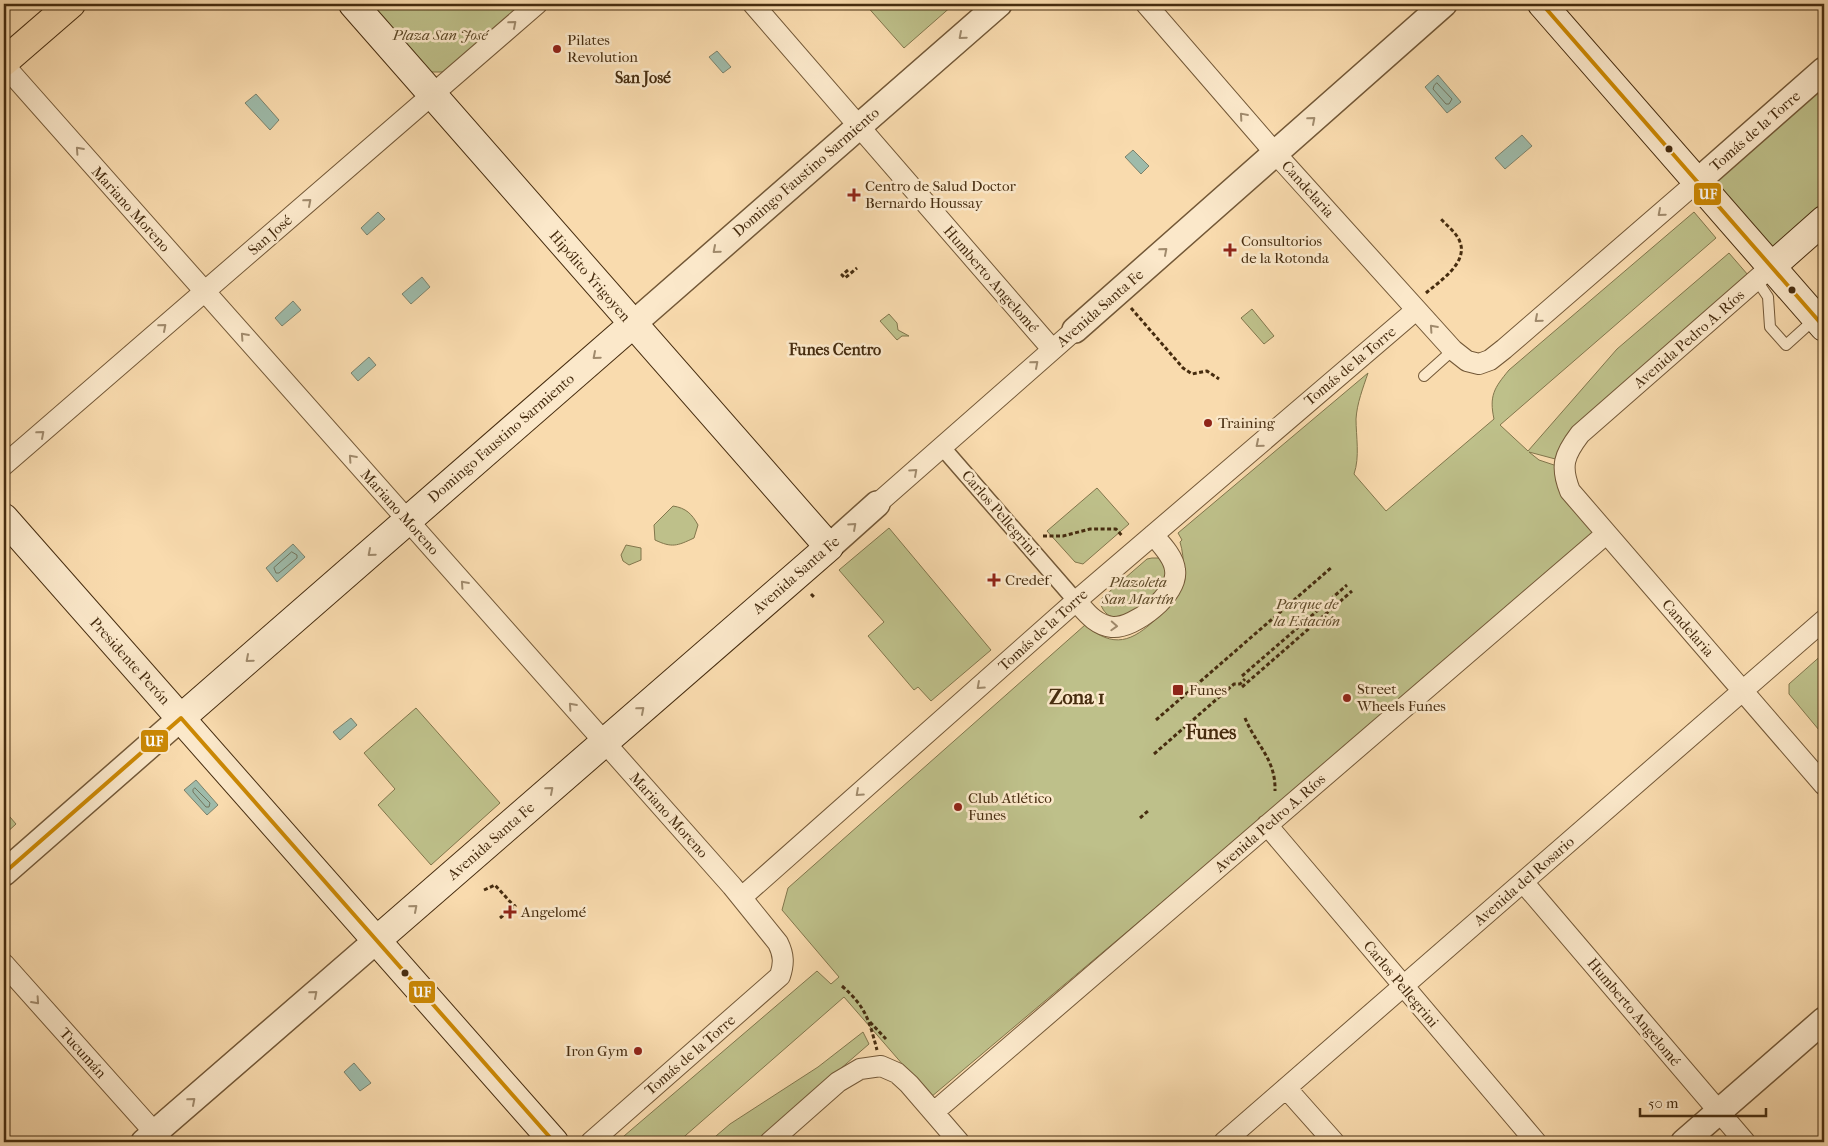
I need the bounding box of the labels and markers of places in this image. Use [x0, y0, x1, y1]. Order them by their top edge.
place label: Pilates Revolution [567, 31, 638, 66]
marker: Pilates Revolution [551, 43, 563, 55]
unlabelled marker [1664, 144, 1674, 154]
place label: Centro de Salud Doctor Bernardo Houssay [865, 177, 1016, 212]
marker: Centro de Salud Doctor Bernardo Houssay [847, 188, 861, 202]
place label: Consultorios de la Rotonda [1241, 232, 1330, 267]
marker: Consultorios de la Rotonda [1223, 243, 1237, 257]
unlabelled marker [1787, 285, 1797, 295]
place label: Training [1218, 414, 1276, 432]
marker: Training [1202, 417, 1214, 429]
place label: Credef [1005, 571, 1052, 589]
marker: Credef [987, 573, 1001, 587]
place label: Street Wheels Funes [1356, 680, 1446, 715]
place label: Funes [1189, 681, 1228, 699]
marker: Funes [1171, 683, 1185, 697]
marker: Street Wheels Funes [1341, 692, 1353, 704]
place label: Club Atlético Funes [968, 789, 1052, 824]
marker: Club Atlético Funes [952, 801, 964, 813]
place label: Angelomé [520, 903, 587, 921]
marker: Angelomé [503, 905, 517, 919]
unlabelled marker [400, 968, 410, 978]
place label: Iron Gym [565, 1042, 629, 1060]
marker: Iron Gym [632, 1045, 644, 1057]

